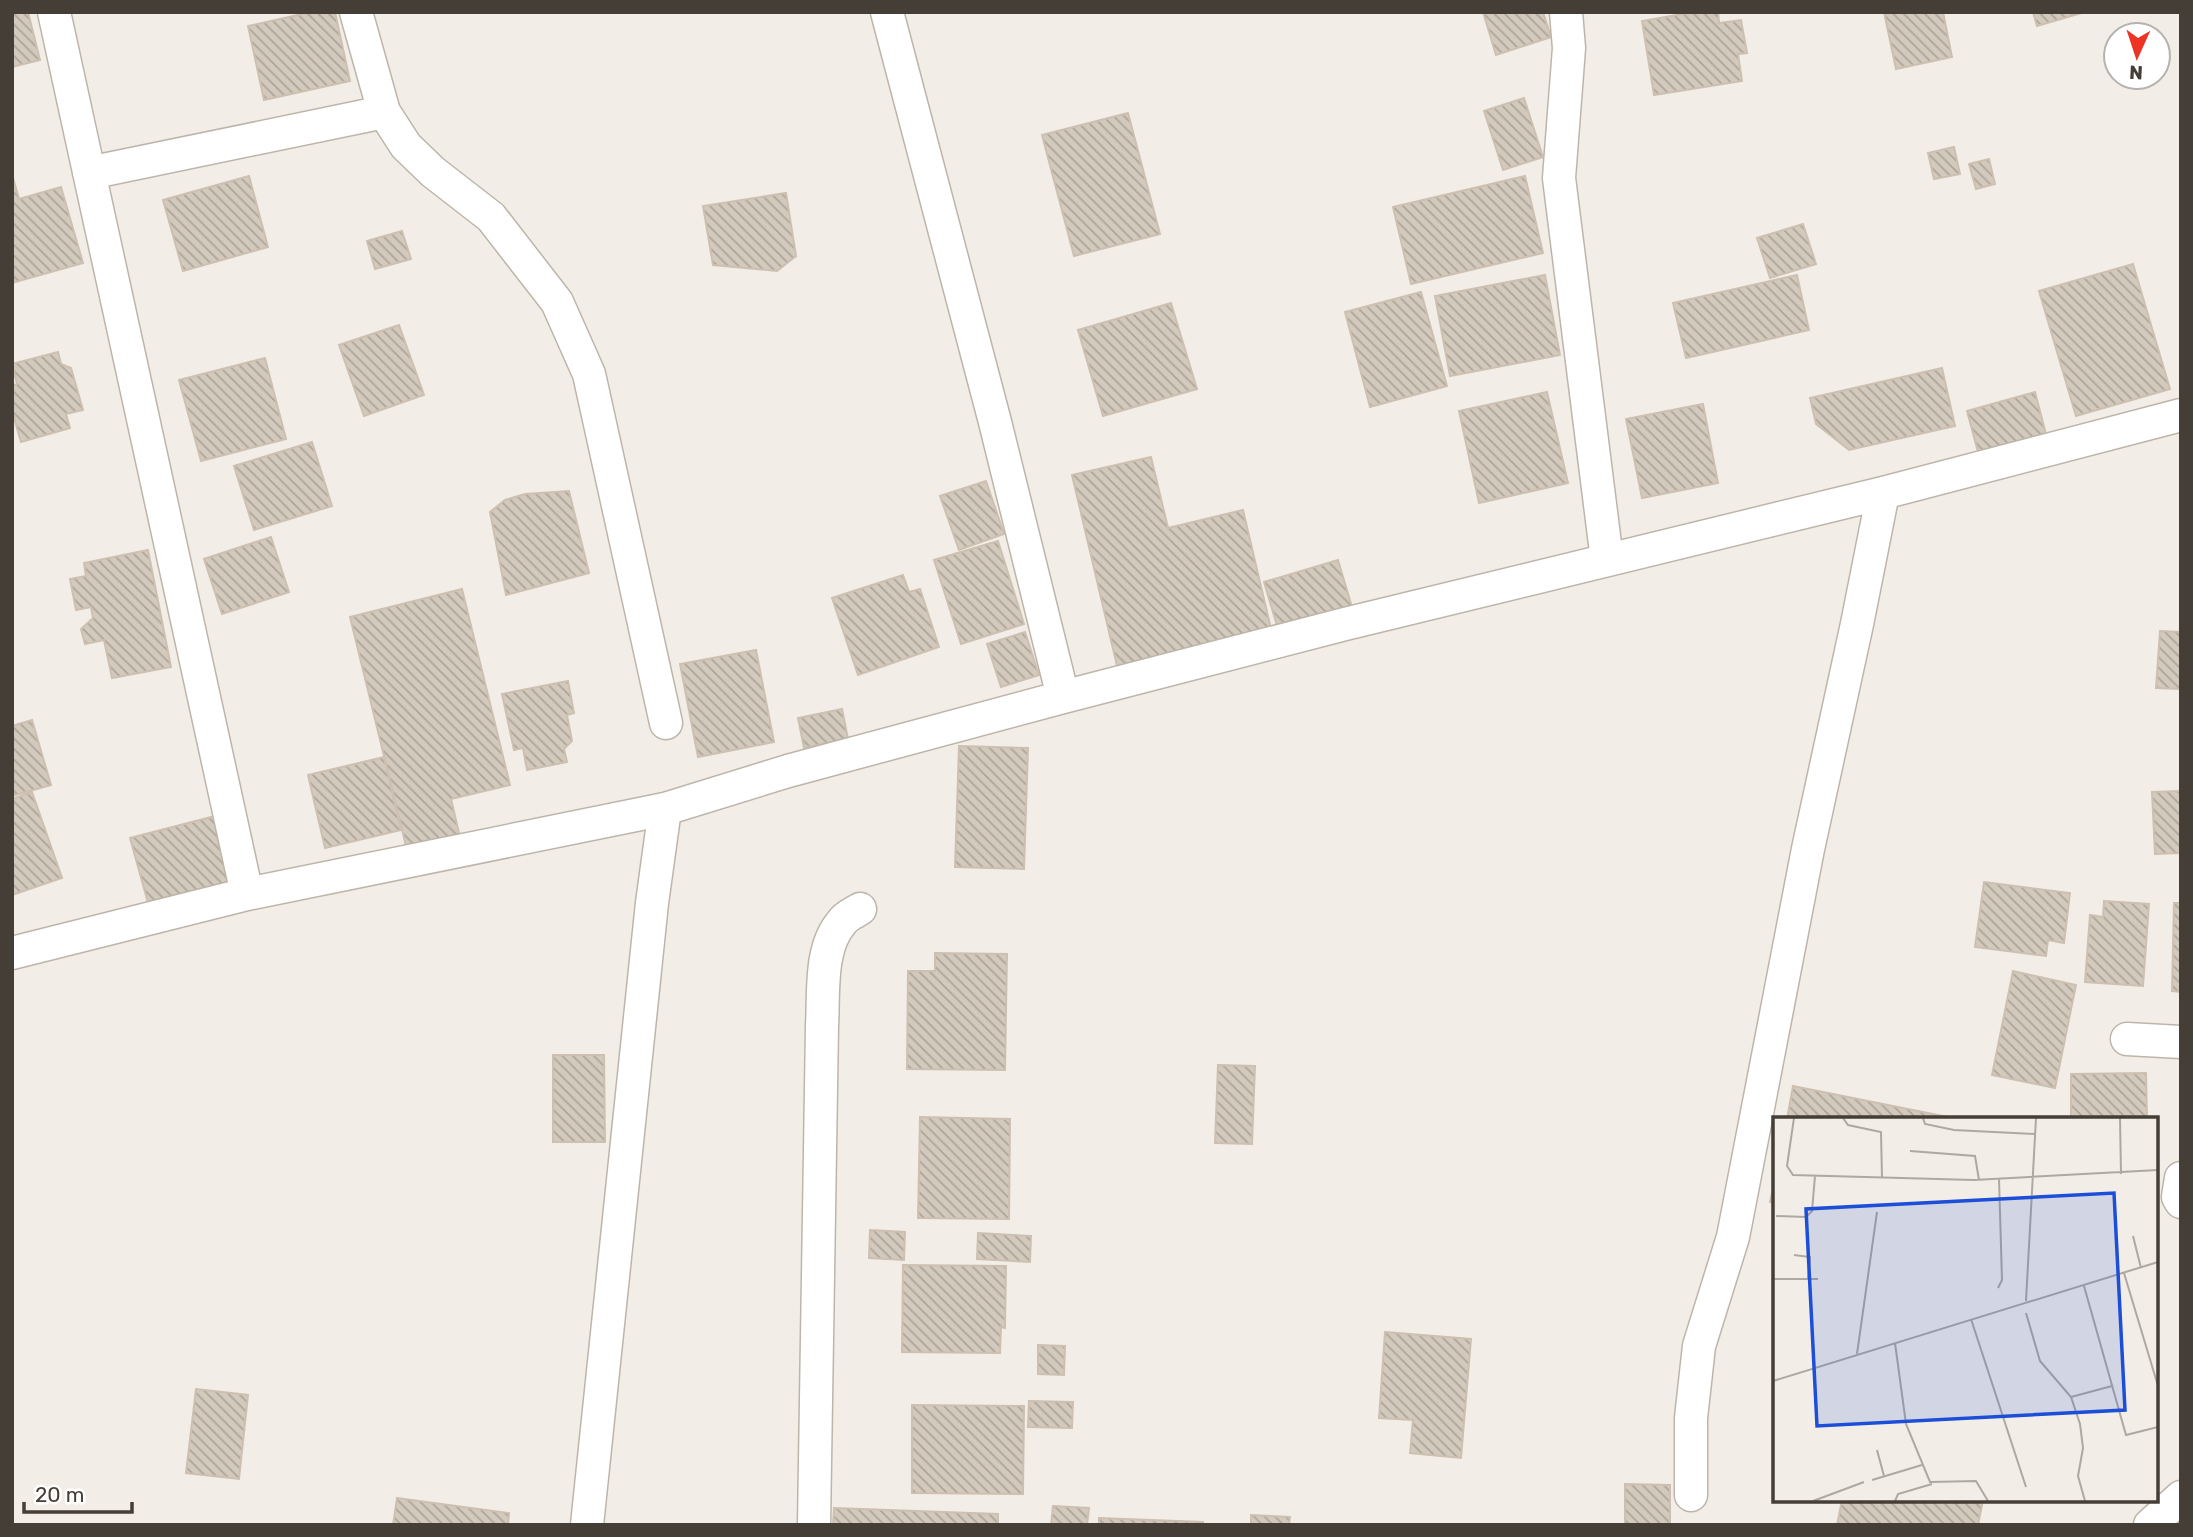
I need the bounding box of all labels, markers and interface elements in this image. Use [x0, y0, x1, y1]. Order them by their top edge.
north arrow [2102, 21, 2172, 91]
text: N [2129, 61, 2144, 84]
inset map [1773, 1117, 2158, 1502]
scale bar [24, 1470, 133, 1514]
text: 20 m [35, 1482, 84, 1507]

